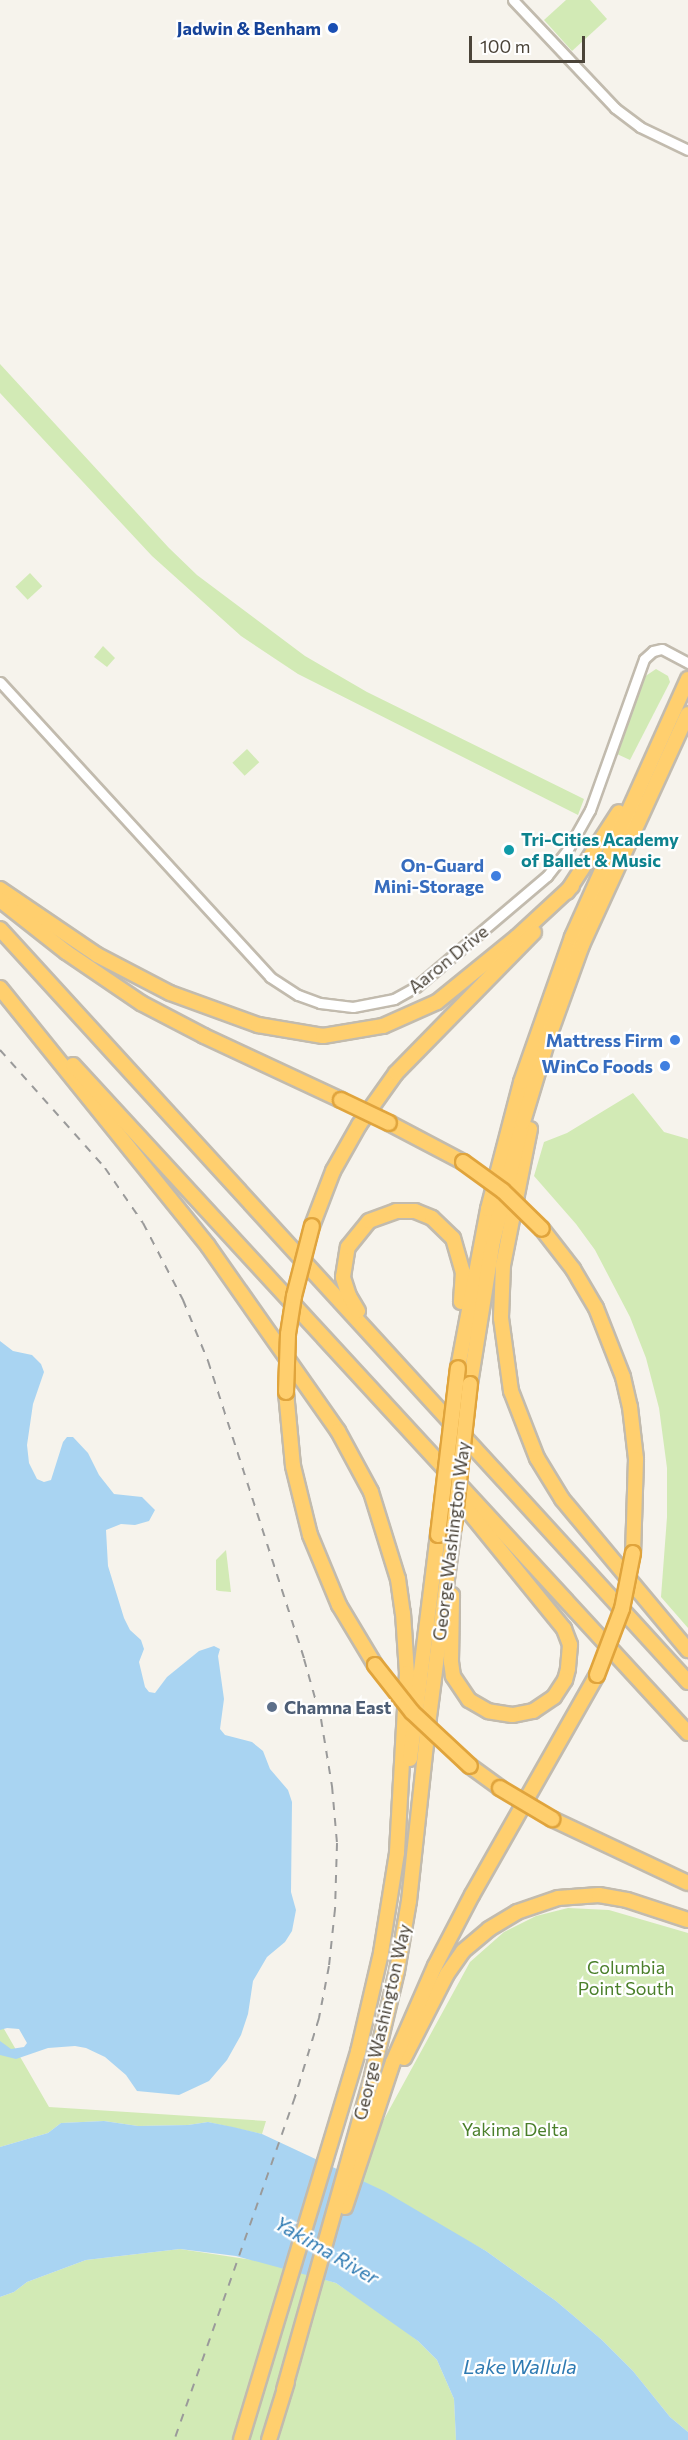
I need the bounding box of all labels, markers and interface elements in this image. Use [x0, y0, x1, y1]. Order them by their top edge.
place label: Jadwin & Benham [177, 17, 321, 39]
marker: Jadwin & Benham [326, 21, 340, 35]
scale bar [472, 24, 588, 62]
text: 100 m [480, 35, 530, 57]
place label: Tri-Cities Academy of Ballet & Music [521, 829, 679, 872]
marker: Tri-Cities Academy of Ballet & Music [502, 843, 516, 857]
place label: On-Guard Mini-Storage [374, 855, 484, 898]
marker: On-Guard Mini-Storage [489, 869, 503, 883]
street label: Aaron Drive [404, 920, 492, 998]
place label: Mattress Firm [546, 1029, 663, 1051]
marker: Mattress Firm [668, 1033, 682, 1047]
place label: WinCo Foods [542, 1055, 653, 1077]
marker: WinCo Foods [658, 1059, 672, 1073]
street label: George Washington Way [428, 1440, 474, 1642]
place label: Chamna East [284, 1696, 391, 1718]
marker: Chamna East [265, 1700, 279, 1714]
street label: George Washington Way [349, 1922, 415, 2122]
park label: Columbia Point South [578, 1957, 674, 2000]
park label: Yakima Delta [462, 2118, 568, 2140]
water label: Yakima River [271, 2211, 383, 2289]
water label: Lake Wallula [463, 2354, 577, 2378]

